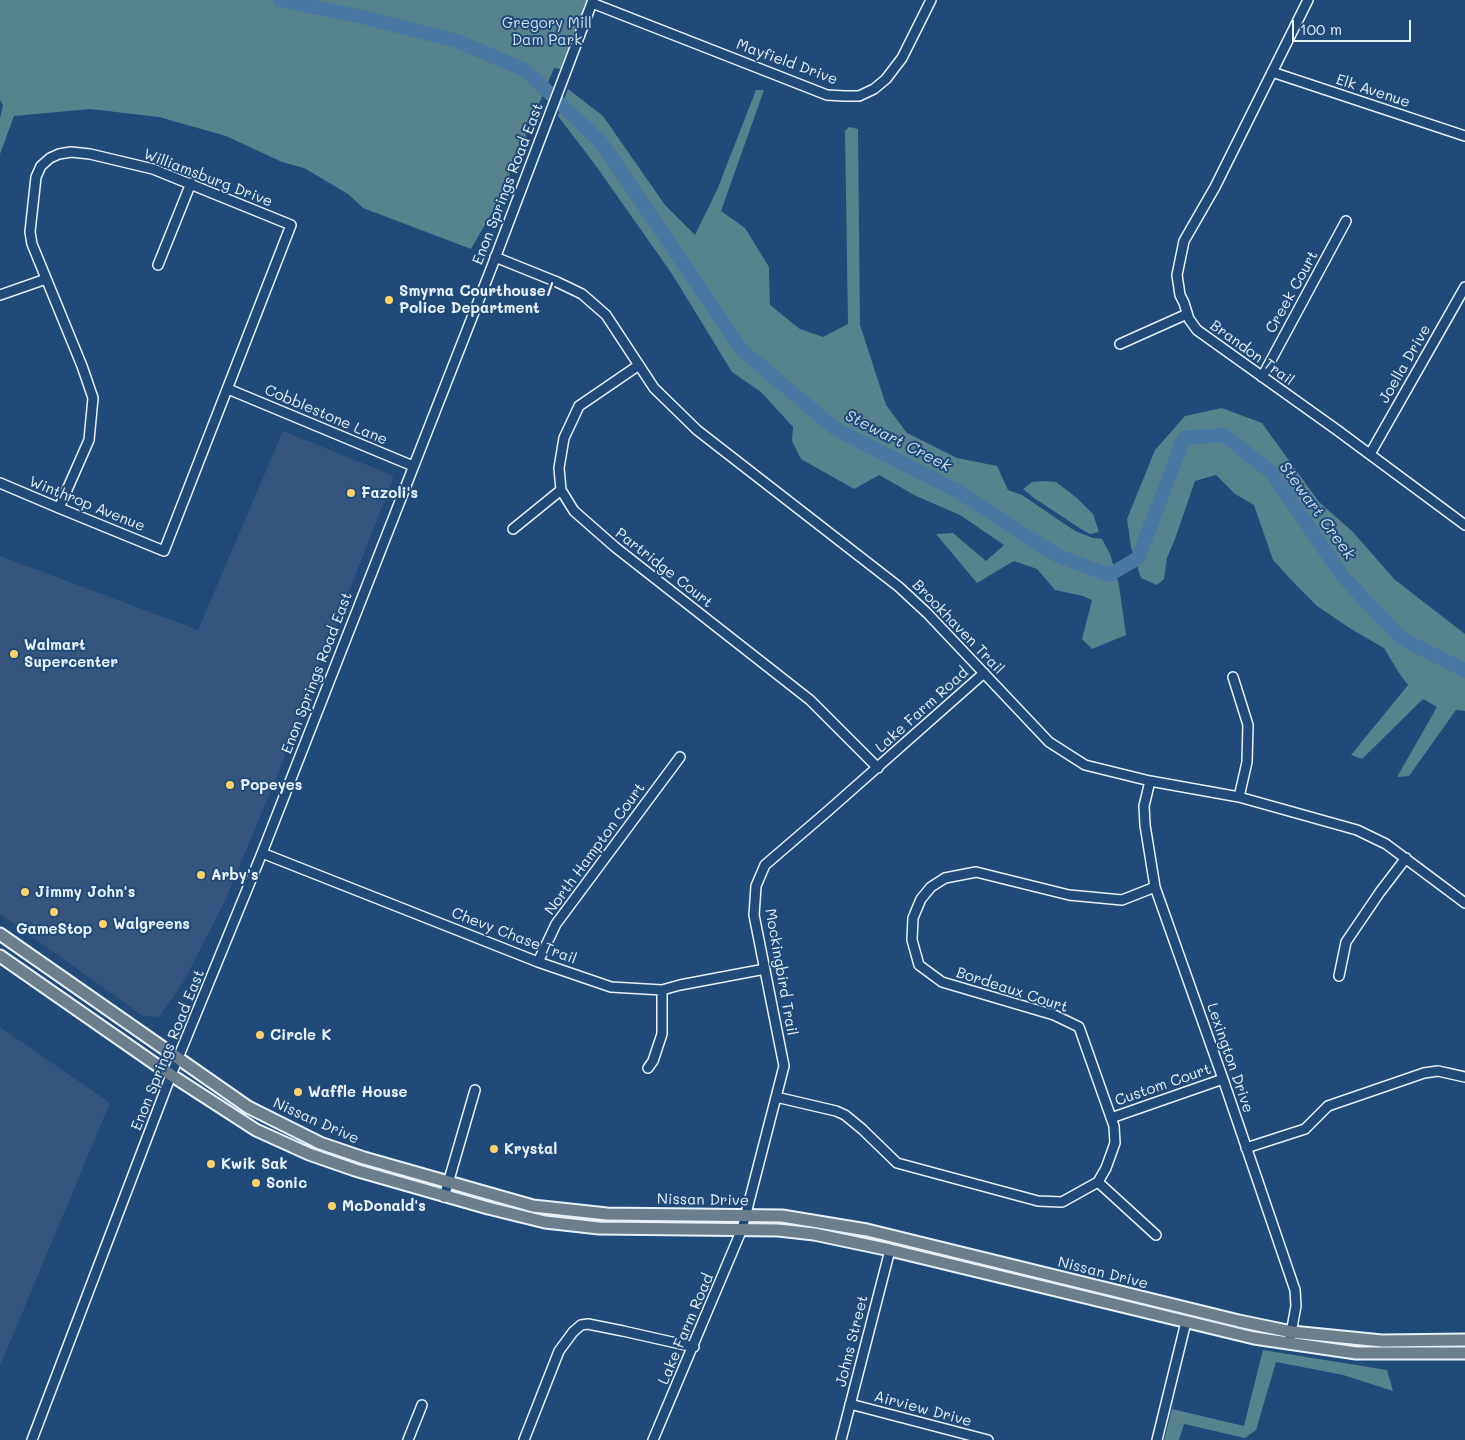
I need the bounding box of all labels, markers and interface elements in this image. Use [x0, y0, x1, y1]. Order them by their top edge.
scale bar [1295, 10, 1414, 42]
park label: Gregory Mill Dam Park [502, 14, 592, 49]
text: 100 m [1300, 19, 1342, 39]
street label: Mayfield Drive [734, 35, 840, 89]
street label: Elk Avenue [1334, 71, 1412, 111]
street label: Enon Springs Road East [469, 101, 547, 267]
street label: Williamsburg Drive [141, 145, 275, 211]
street label: Creek Court [1262, 248, 1322, 336]
place label: Smyrna Courthouse/ Police Department [399, 282, 554, 317]
marker: Smyrna Courthouse/ Police Department [383, 294, 395, 306]
street label: Brandon Trail [1206, 316, 1298, 390]
street label: Joella Drive [1375, 322, 1435, 406]
street label: Cobblestone Lane [262, 381, 390, 449]
water label: Stewart Creek [842, 406, 954, 476]
water label: Stewart Creek [1275, 458, 1359, 564]
street label: Winthrop Avenue [26, 473, 148, 535]
place label: Fazoli's [361, 484, 418, 502]
marker: Fazoli's [345, 487, 357, 499]
street label: Partridge Court [612, 524, 716, 612]
street label: Brookhaven Trail [908, 576, 1008, 678]
street label: Enon Springs Road East [278, 590, 356, 756]
place label: Walmart Supercenter [24, 636, 118, 671]
marker: Walmart Supercenter [8, 648, 20, 660]
street label: Lake Farm Road [872, 664, 972, 756]
place label: Popeyes [240, 776, 302, 794]
marker: Popeyes [224, 779, 236, 791]
street label: North Hampton Court [541, 779, 649, 919]
place label: Arby's [211, 866, 259, 884]
marker: Arby's [195, 869, 207, 881]
place label: Jimmy John's [35, 883, 135, 901]
marker: Jimmy John's [19, 886, 31, 898]
street label: Chevy Chase Trail [449, 904, 579, 968]
marker: GameStop [48, 906, 60, 918]
street label: Mockingbird Trail [761, 907, 801, 1037]
place label: Walgreens [113, 915, 190, 933]
marker: Walgreens [97, 918, 109, 930]
place label: GameStop [16, 920, 92, 938]
street label: Bordeaux Court [954, 963, 1070, 1017]
street label: Enon Springs Road East [127, 967, 209, 1133]
street label: Lexington Drive [1203, 1001, 1257, 1115]
place label: Circle K [270, 1026, 331, 1044]
marker: Circle K [254, 1029, 266, 1041]
street label: Custom Court [1113, 1060, 1213, 1110]
place label: Waffle House [308, 1083, 407, 1101]
marker: Waffle House [292, 1086, 304, 1098]
street label: Nissan Drive [270, 1094, 362, 1148]
place label: Krystal [504, 1140, 557, 1158]
marker: Krystal [488, 1143, 500, 1155]
place label: Kwik Sak [221, 1155, 288, 1173]
marker: Kwik Sak [205, 1158, 217, 1170]
place label: Sonic [266, 1174, 307, 1192]
marker: Sonic [250, 1177, 262, 1189]
street label: Nissan Drive [657, 1190, 749, 1210]
place label: McDonald's [342, 1197, 426, 1215]
marker: McDonald's [326, 1200, 338, 1212]
street label: Nissan Drive [1056, 1253, 1150, 1293]
street label: Lake Farm Road [655, 1271, 717, 1387]
street label: Johns Street [832, 1293, 872, 1389]
street label: Airview Drive [872, 1387, 974, 1431]

